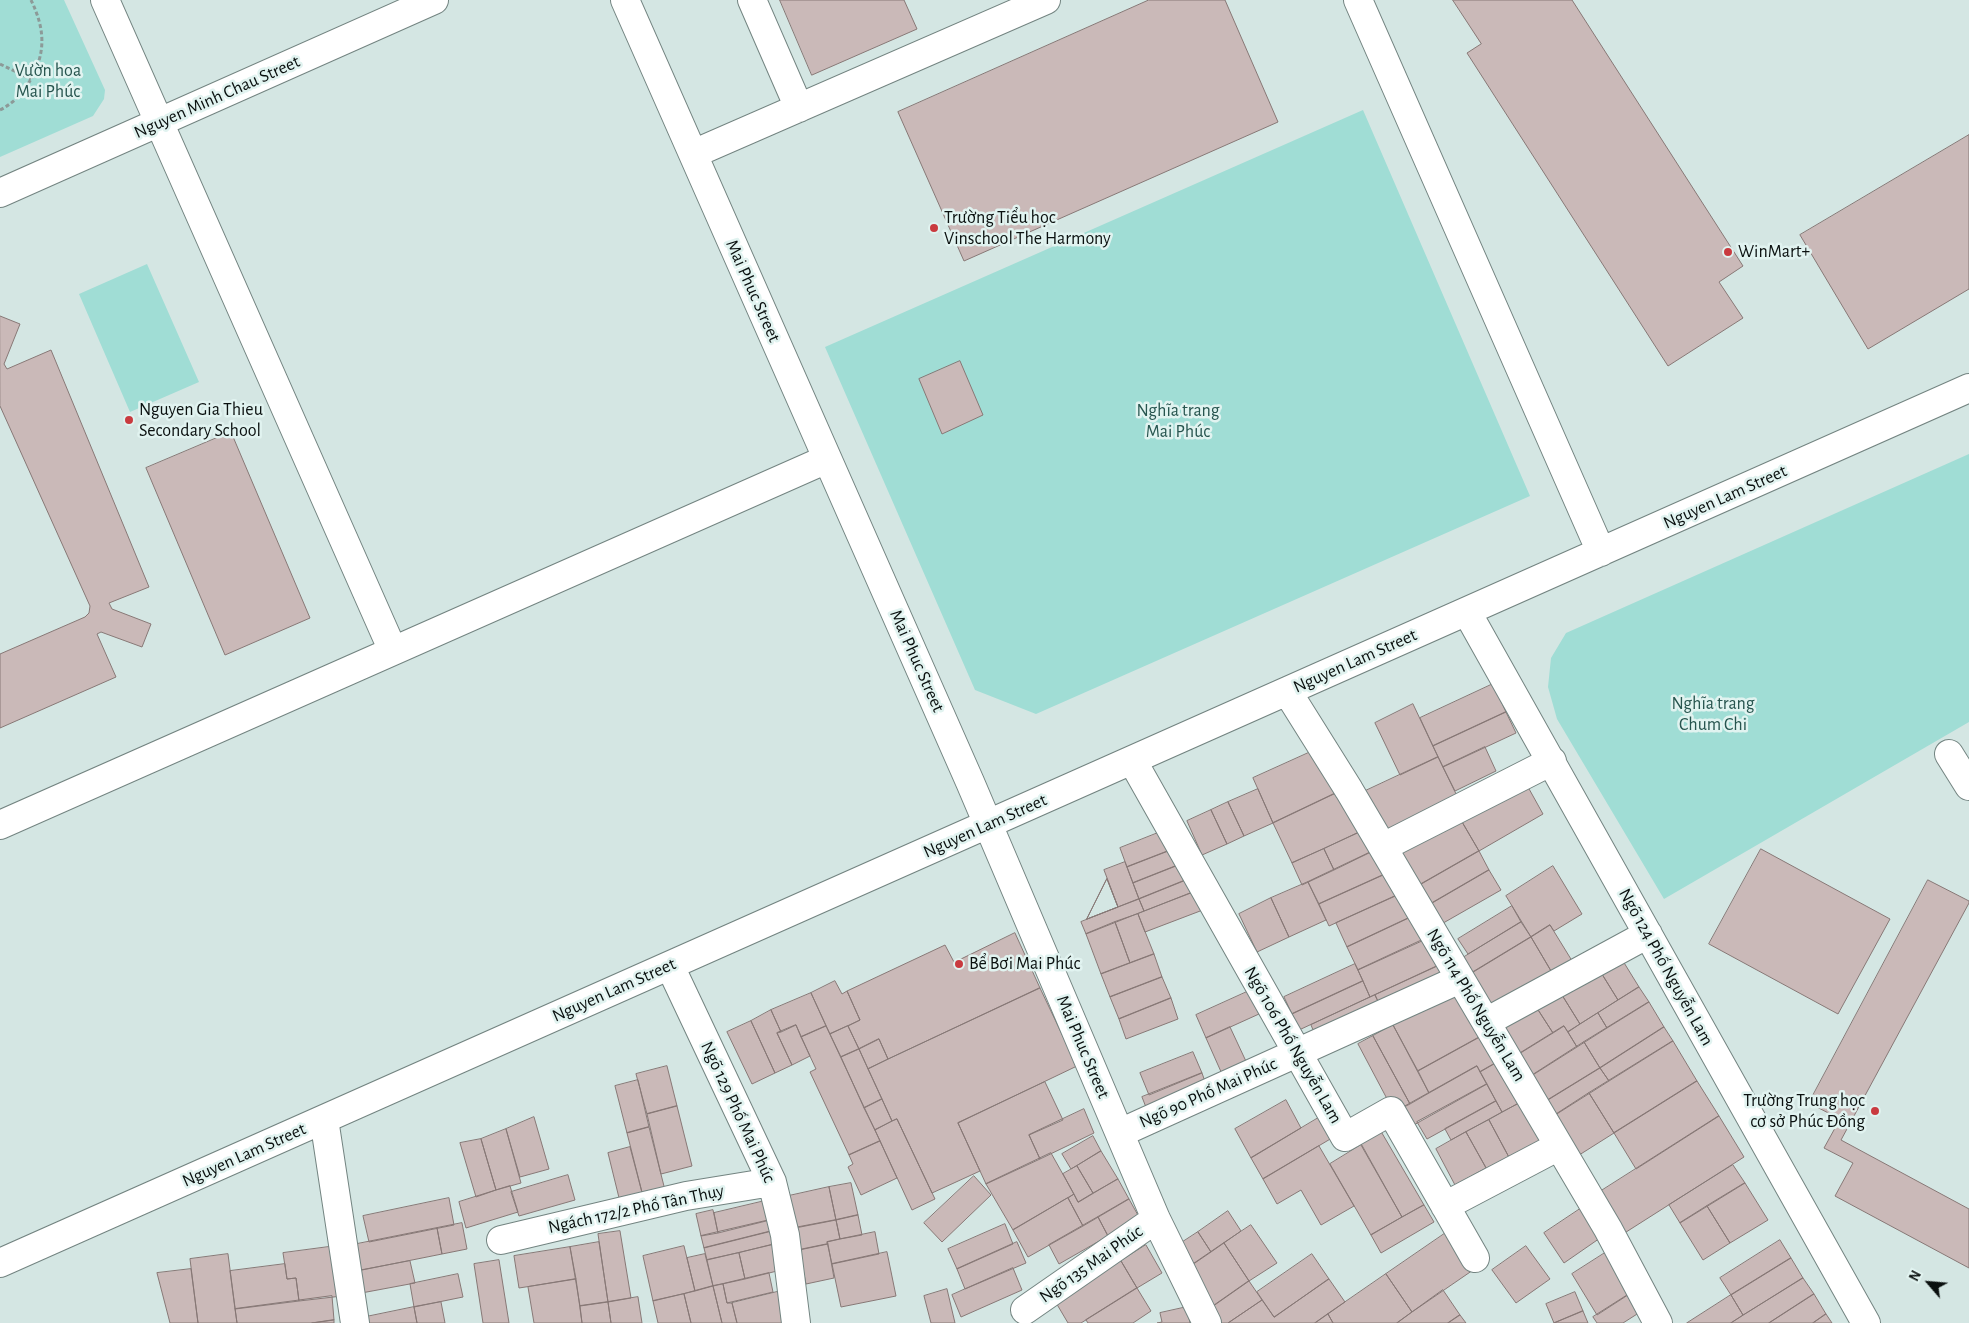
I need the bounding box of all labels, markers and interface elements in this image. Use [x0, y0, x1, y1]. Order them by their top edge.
street label: Nguyen Minh Chau Street [131, 51, 303, 143]
park label: Vườn hoa Mai Phúc [15, 60, 81, 102]
place label: Trường Tiểu học Vinschool The Harmony [944, 207, 1111, 250]
marker: Trường Tiểu học Vinschool The Harmony [928, 222, 940, 234]
street label: Mai Phuc Street [721, 236, 785, 346]
place label: WinMart+ [1738, 241, 1810, 263]
marker: WinMart+ [1722, 246, 1734, 258]
place label: Nguyen Gia Thieu Secondary School [139, 399, 263, 442]
park label: Nghĩa trang Mai Phúc [1136, 400, 1220, 442]
marker: Nguyen Gia Thieu Secondary School [123, 414, 135, 426]
street label: Nguyen Lam Street [1660, 460, 1790, 534]
street label: Mai Phuc Street [885, 606, 949, 716]
street label: Nguyen Lam Street [1290, 624, 1420, 698]
park label: Nghĩa trang Chum Chi [1671, 693, 1755, 736]
street label: Nguyen Lam Street [920, 789, 1050, 863]
street label: Ngõ 124 Phố Nguyễn Lam [1614, 885, 1718, 1049]
street label: Ngõ 114 Phố Nguyễn Lam [1422, 925, 1530, 1085]
street label: Nguyen Lam Street [549, 953, 679, 1027]
place label: Bể Bơi Mai Phúc [969, 953, 1080, 975]
marker: Bể Bơi Mai Phúc [953, 958, 965, 970]
street label: Ngõ 106 Phố Nguyễn Lam [1239, 963, 1347, 1127]
street label: Mai Phuc Street [1052, 992, 1114, 1102]
street label: Ngõ 129 Phố Mai Phúc [696, 1038, 780, 1186]
street label: Ngõ 90 Phố Mai Phúc [1136, 1053, 1280, 1133]
place label: Trường Trung học cơ sở Phúc Đồng [1743, 1090, 1865, 1132]
marker: Trường Trung học cơ sở Phúc Đồng [1869, 1105, 1881, 1117]
street label: Nguyen Lam Street [179, 1118, 309, 1192]
street label: Ngách 172/2 Phố Tân Thụy [546, 1180, 726, 1238]
street label: Ngõ 135 Mai Phúc [1035, 1220, 1147, 1308]
north arrow [1904, 1258, 1954, 1308]
text: N [1907, 1269, 1924, 1284]

